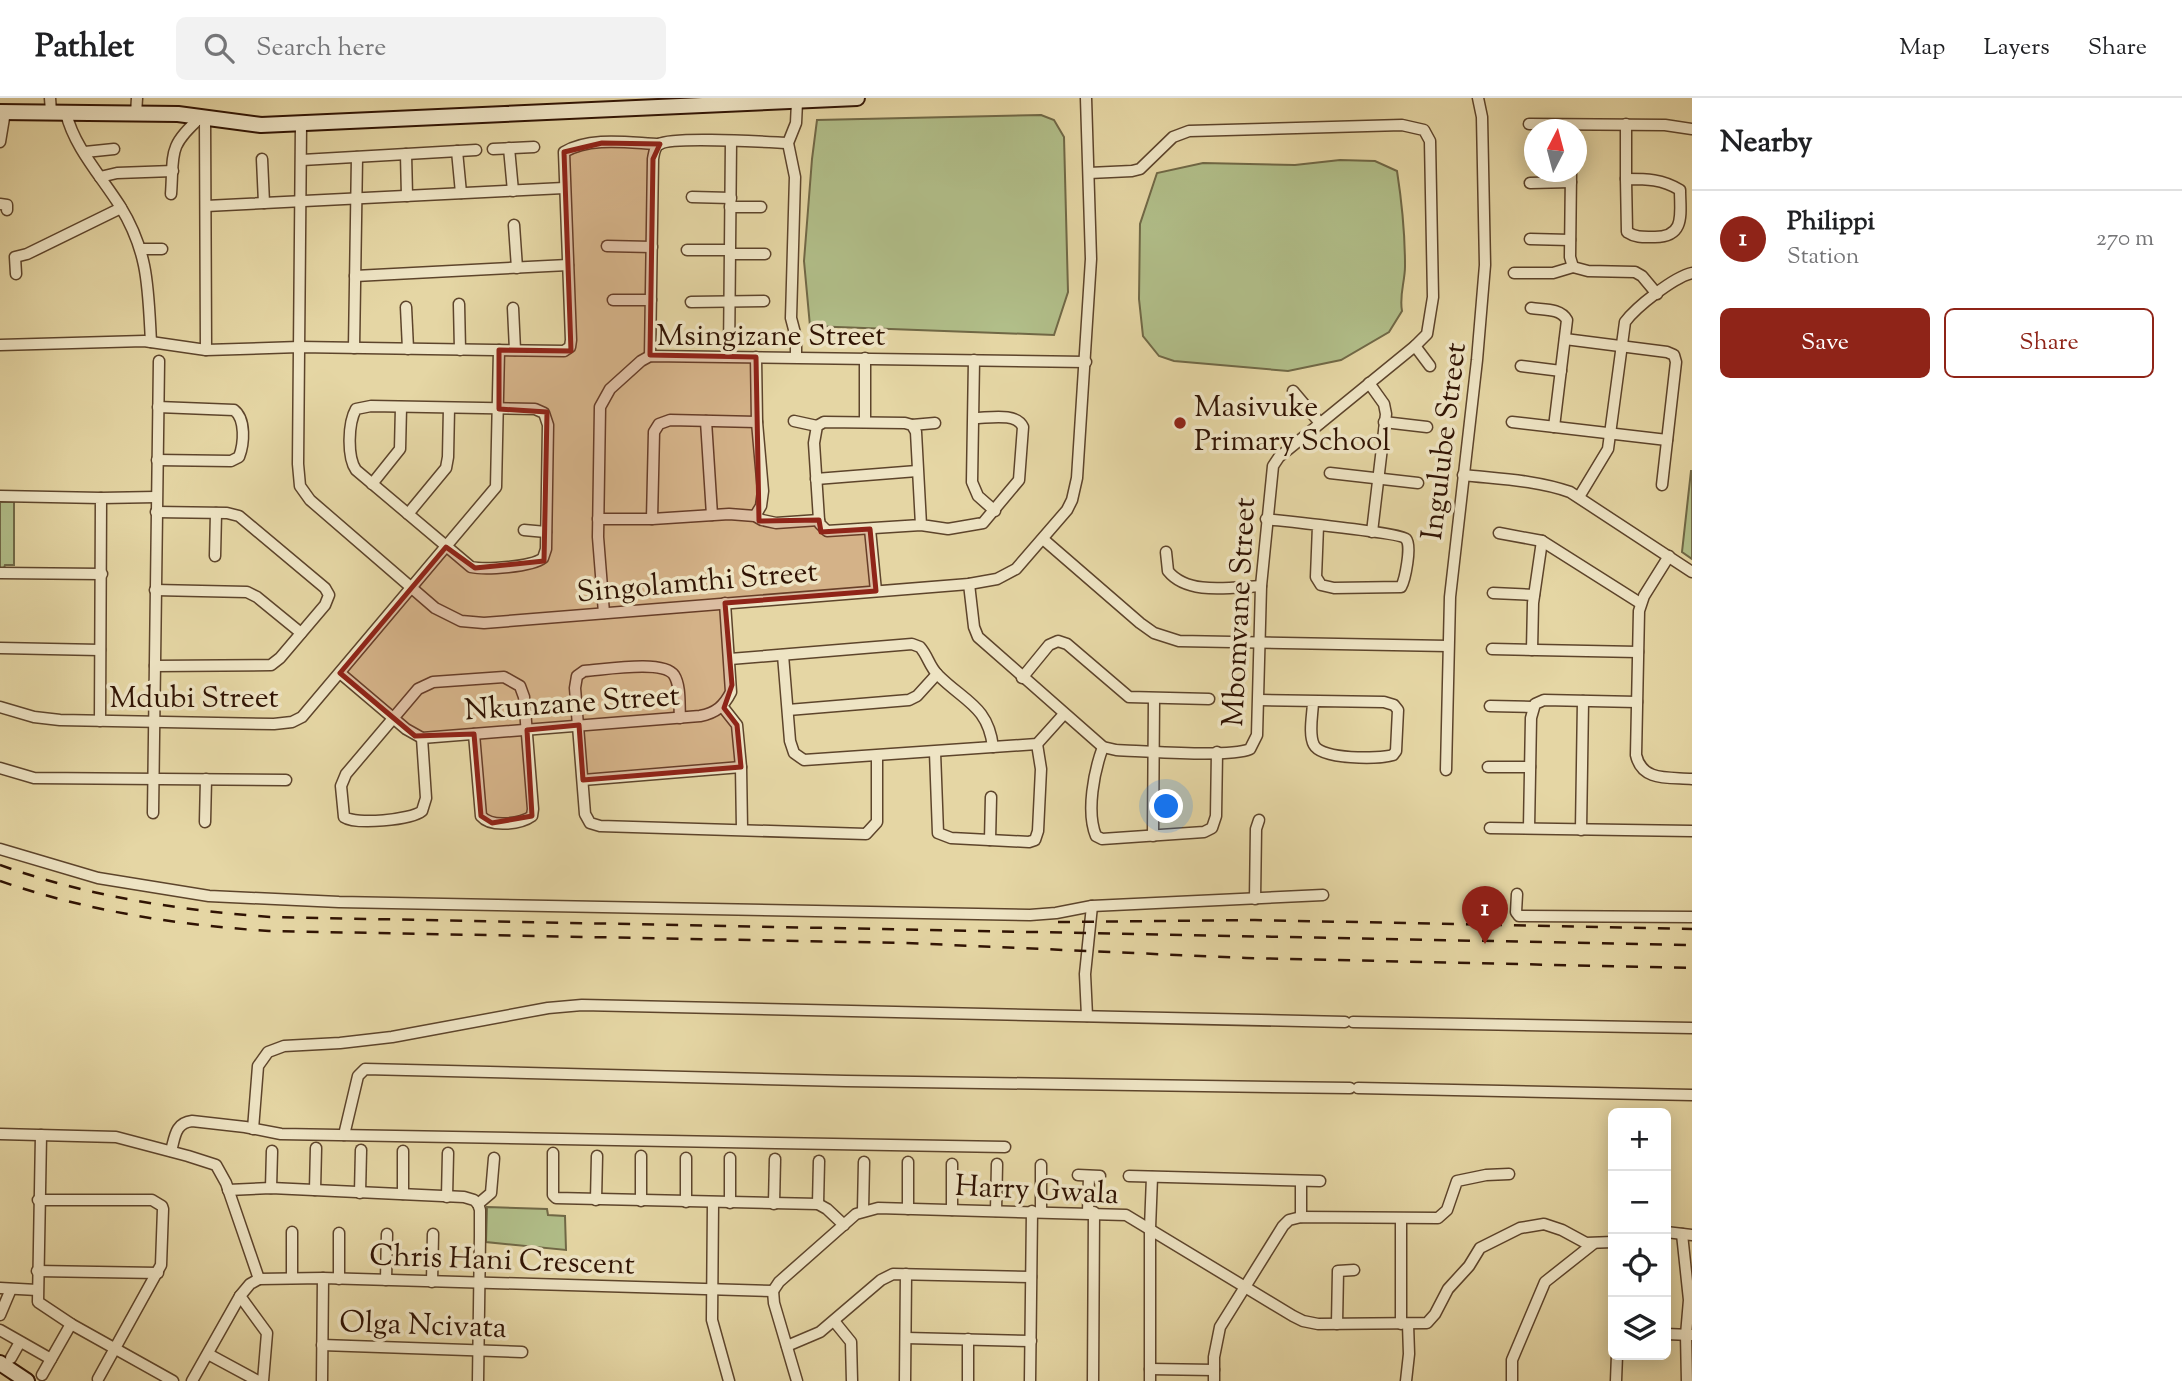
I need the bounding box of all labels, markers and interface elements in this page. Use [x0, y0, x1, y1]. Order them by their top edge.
search box [176, 17, 666, 80]
text: Pathlet [35, 24, 134, 72]
icon: search [200, 29, 238, 67]
text: Search here [256, 30, 386, 67]
text: Map [1899, 31, 1945, 65]
text: Layers [1983, 31, 2050, 65]
text: Share [2088, 31, 2147, 65]
north arrow [1524, 119, 1587, 182]
text: Nearby [1720, 122, 1812, 165]
text: Philippi [1787, 204, 1875, 241]
text: 1 [1739, 223, 1747, 256]
text: 270 m [2096, 223, 2154, 256]
text: Station [1787, 241, 1859, 274]
button: Save [1720, 308, 1930, 378]
button: Share [1944, 308, 2154, 378]
street label: Msingizane Street [657, 316, 885, 359]
street label: Ingulube Street [1412, 340, 1479, 542]
place label: Masivuke Primary School [1194, 387, 1391, 464]
marker: Masivuke Primary School [1172, 415, 1188, 431]
street label: Mbomvane Street [1213, 496, 1268, 728]
street label: Singolamthi Street [575, 552, 819, 615]
street label: Nkunzane Street [463, 676, 681, 733]
street label: Mdubi Street [109, 678, 279, 721]
your location [1149, 789, 1183, 823]
pin: 1 [1462, 886, 1508, 944]
map controls [1608, 1108, 1671, 1360]
button: + [1608, 1108, 1671, 1171]
street label: Harry Gwala [954, 1166, 1120, 1217]
button: − [1608, 1171, 1671, 1234]
button: locate [1608, 1234, 1671, 1297]
street label: Chris Hani Crescent [368, 1235, 635, 1288]
button: layers [1608, 1297, 1671, 1360]
street label: Olga Ncivata [339, 1302, 507, 1351]

